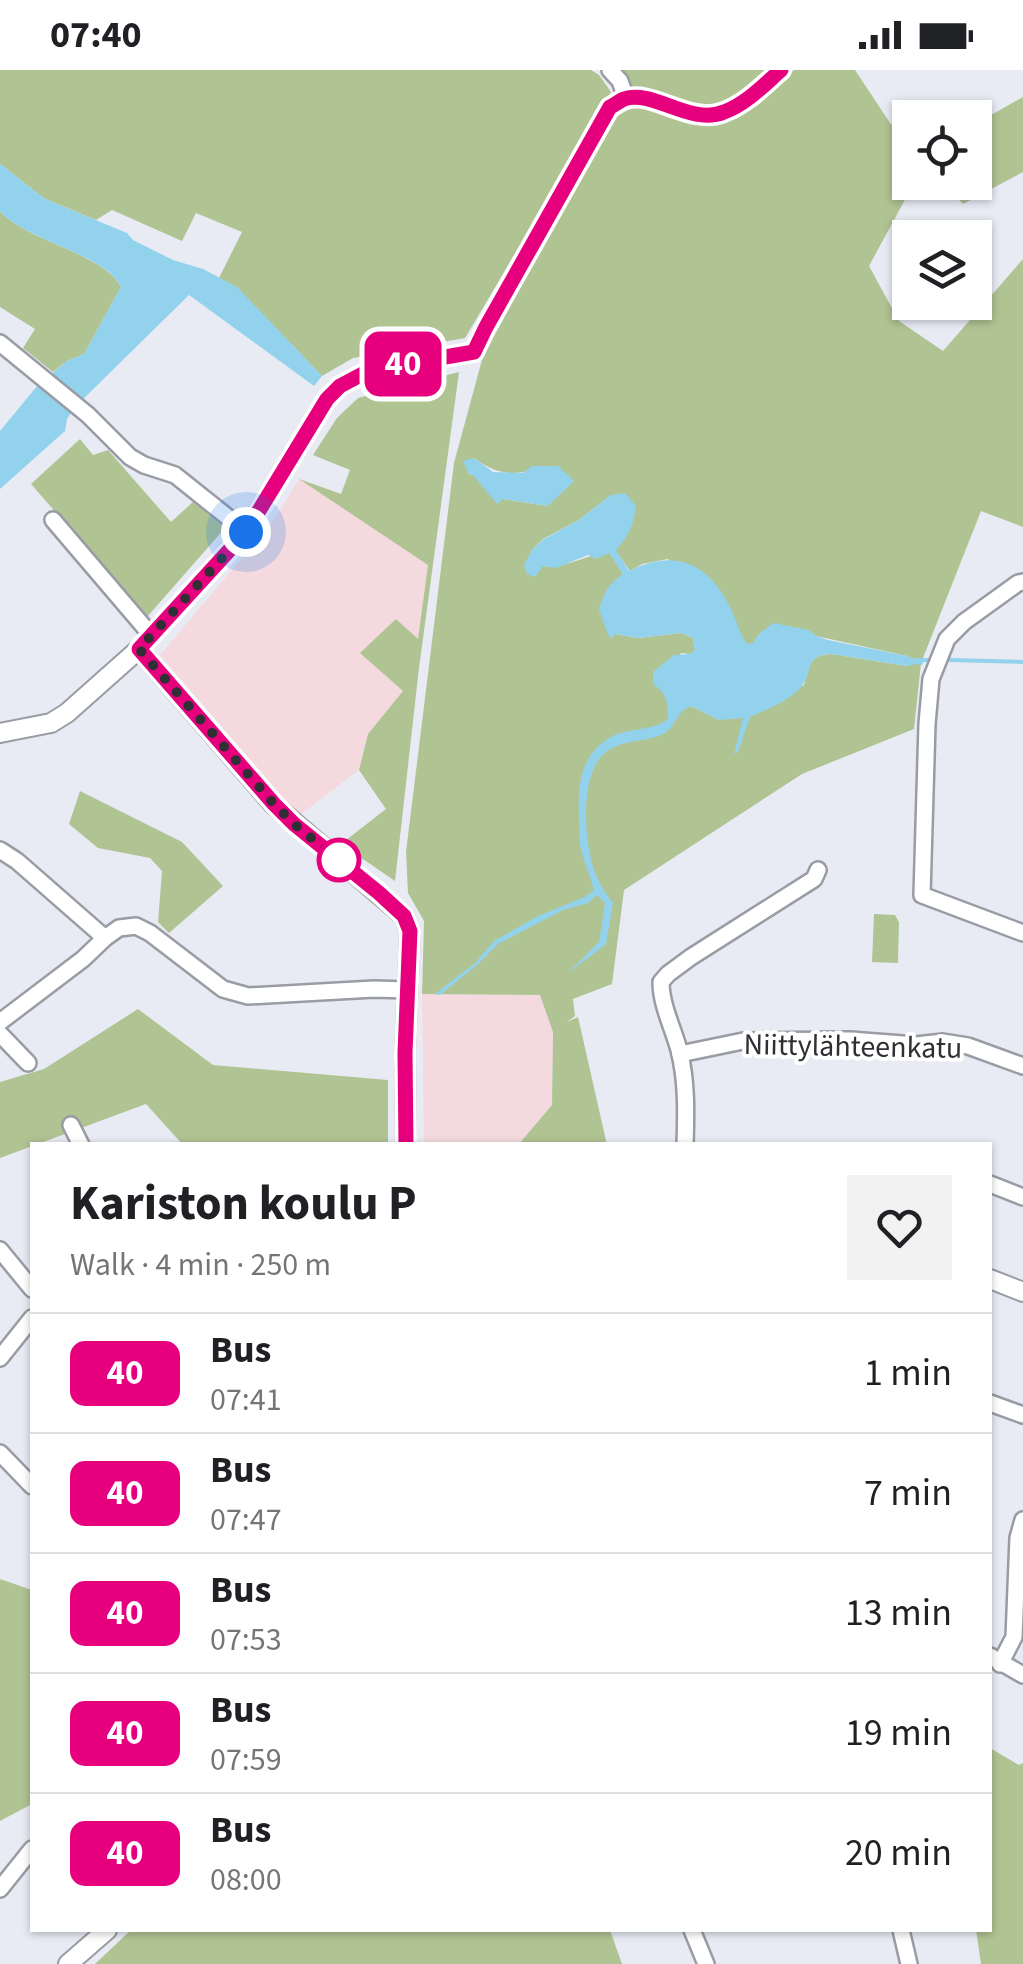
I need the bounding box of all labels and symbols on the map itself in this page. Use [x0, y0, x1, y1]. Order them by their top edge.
line badge: 40 [358, 332, 448, 396]
your location [221, 507, 271, 557]
unlabelled marker [318, 839, 360, 881]
street label: Niittylähteenkatu [743, 1023, 963, 1070]

